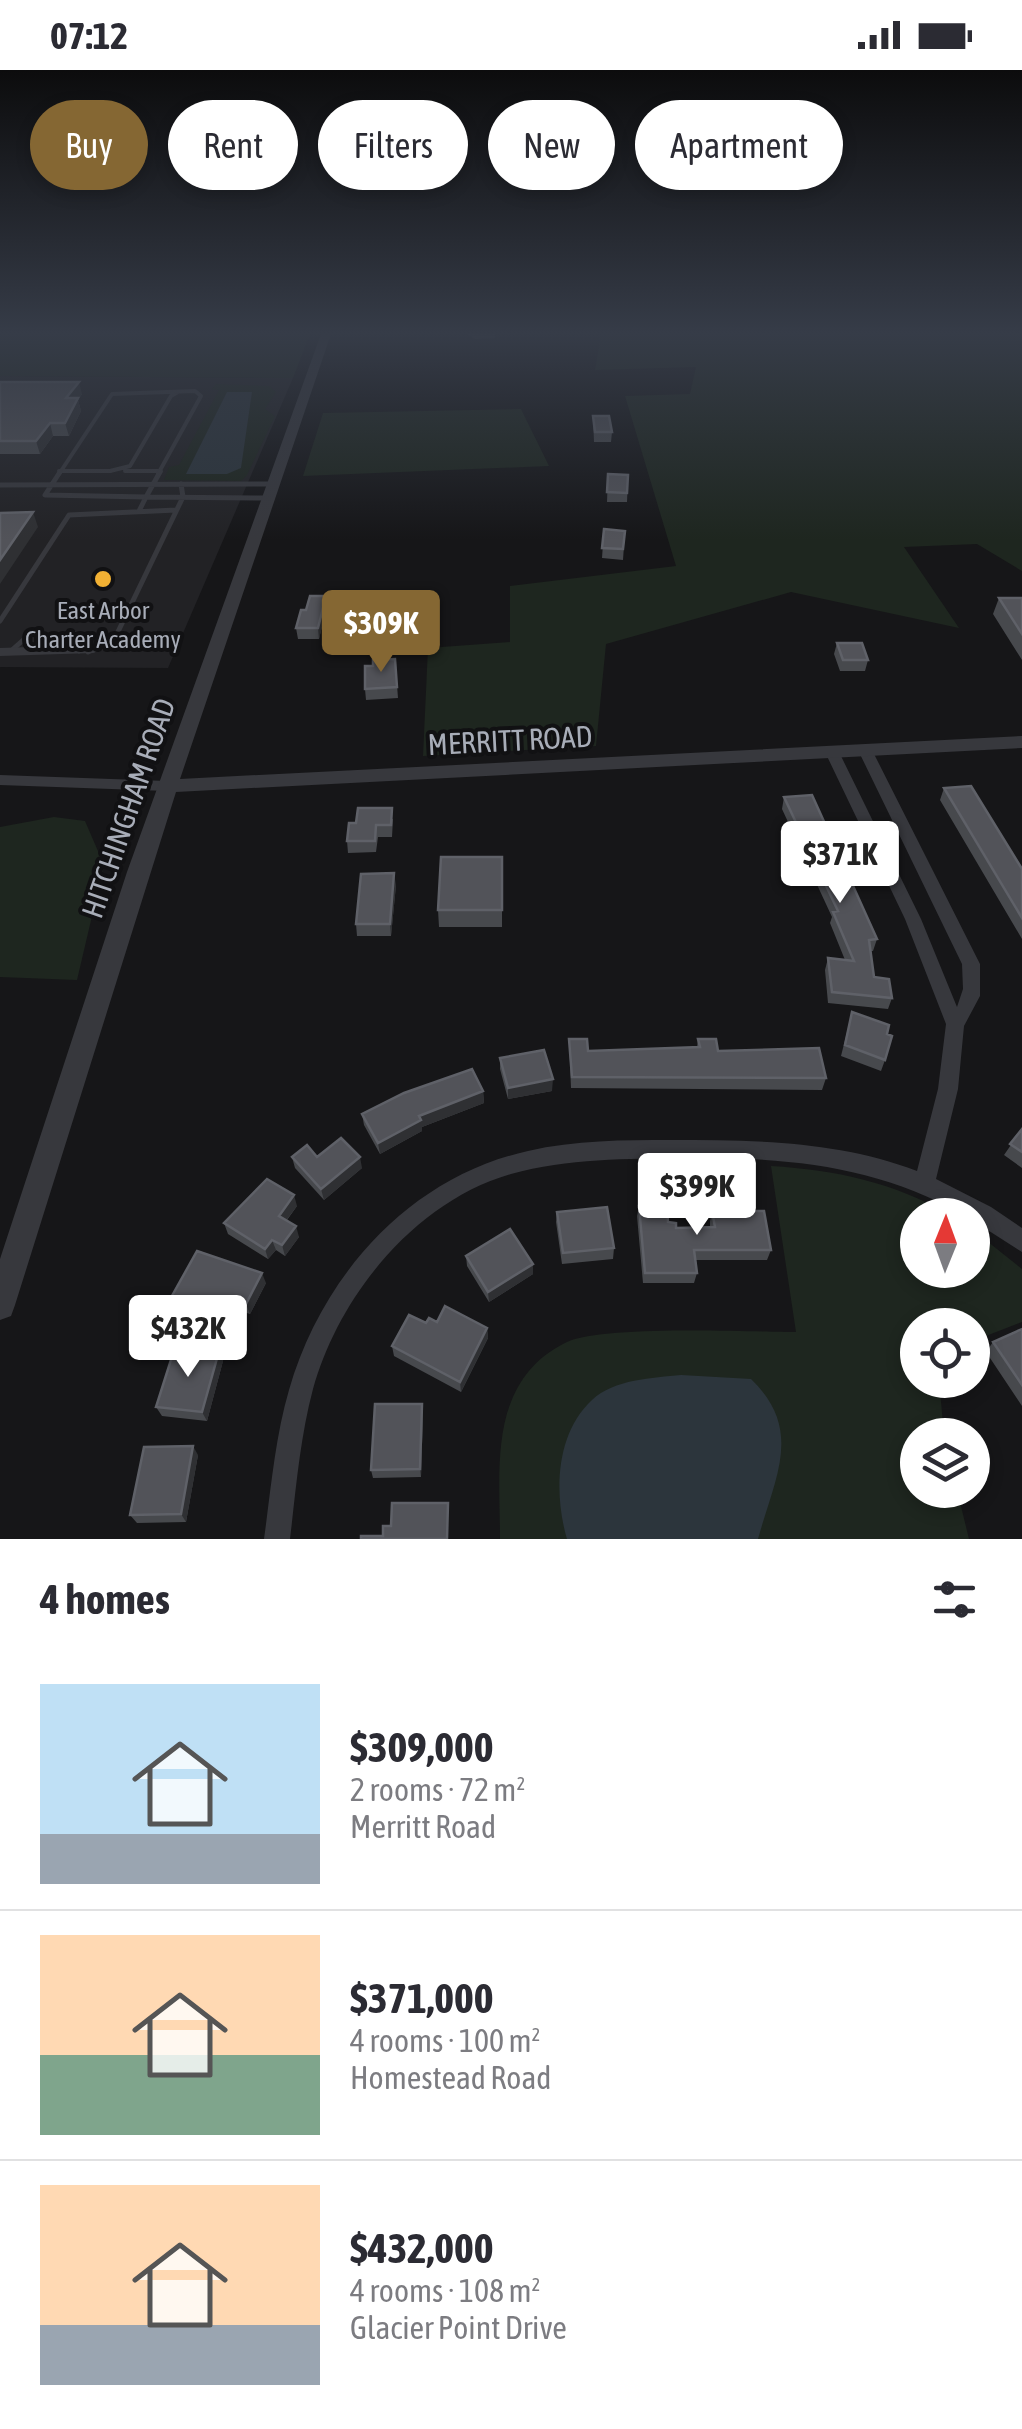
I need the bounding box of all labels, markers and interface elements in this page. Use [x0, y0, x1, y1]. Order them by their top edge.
text: 07:12 [50, 14, 128, 57]
chip: Buy [30, 100, 148, 190]
chip: Rent [168, 100, 298, 190]
chip: Filters [318, 100, 468, 190]
chip: New [488, 100, 615, 190]
chip: Apartment [635, 100, 843, 190]
marker: East Arbor Charter Academy [92, 568, 114, 590]
pin: $309K [311, 590, 451, 675]
place label: East Arbor Charter Academy [25, 596, 181, 653]
text: $309K [344, 604, 418, 641]
street label: HITCHINGHAM ROAD [75, 694, 181, 922]
street label: MERRITT ROAD [427, 719, 593, 761]
pin: $371K [770, 821, 910, 906]
text: $371K [803, 835, 877, 872]
pin: $399K [627, 1153, 767, 1238]
text: $399K [660, 1167, 734, 1204]
north arrow [900, 1198, 990, 1288]
map controls [900, 1198, 990, 1508]
pin: $432K [118, 1295, 258, 1380]
button: locate [900, 1308, 990, 1398]
text: $432K [151, 1309, 225, 1346]
button: layers [900, 1418, 990, 1508]
icon: filters [927, 1572, 982, 1627]
text: 4 homes [40, 1575, 170, 1623]
text: $309,000 [350, 1723, 494, 1771]
icon: home [120, 1724, 240, 1844]
text: 2 rooms · 72 m² [350, 1771, 525, 1808]
text: Merritt Road [350, 1808, 496, 1845]
text: $371,000 [350, 1974, 494, 2022]
icon: home [120, 1975, 240, 2095]
text: 4 rooms · 100 m² [350, 2022, 540, 2059]
text: Homestead Road [350, 2059, 551, 2096]
text: $432,000 [350, 2224, 494, 2272]
icon: home [120, 2225, 240, 2345]
text: 4 rooms · 108 m² [350, 2272, 540, 2309]
text: Glacier Point Drive [350, 2309, 567, 2346]

